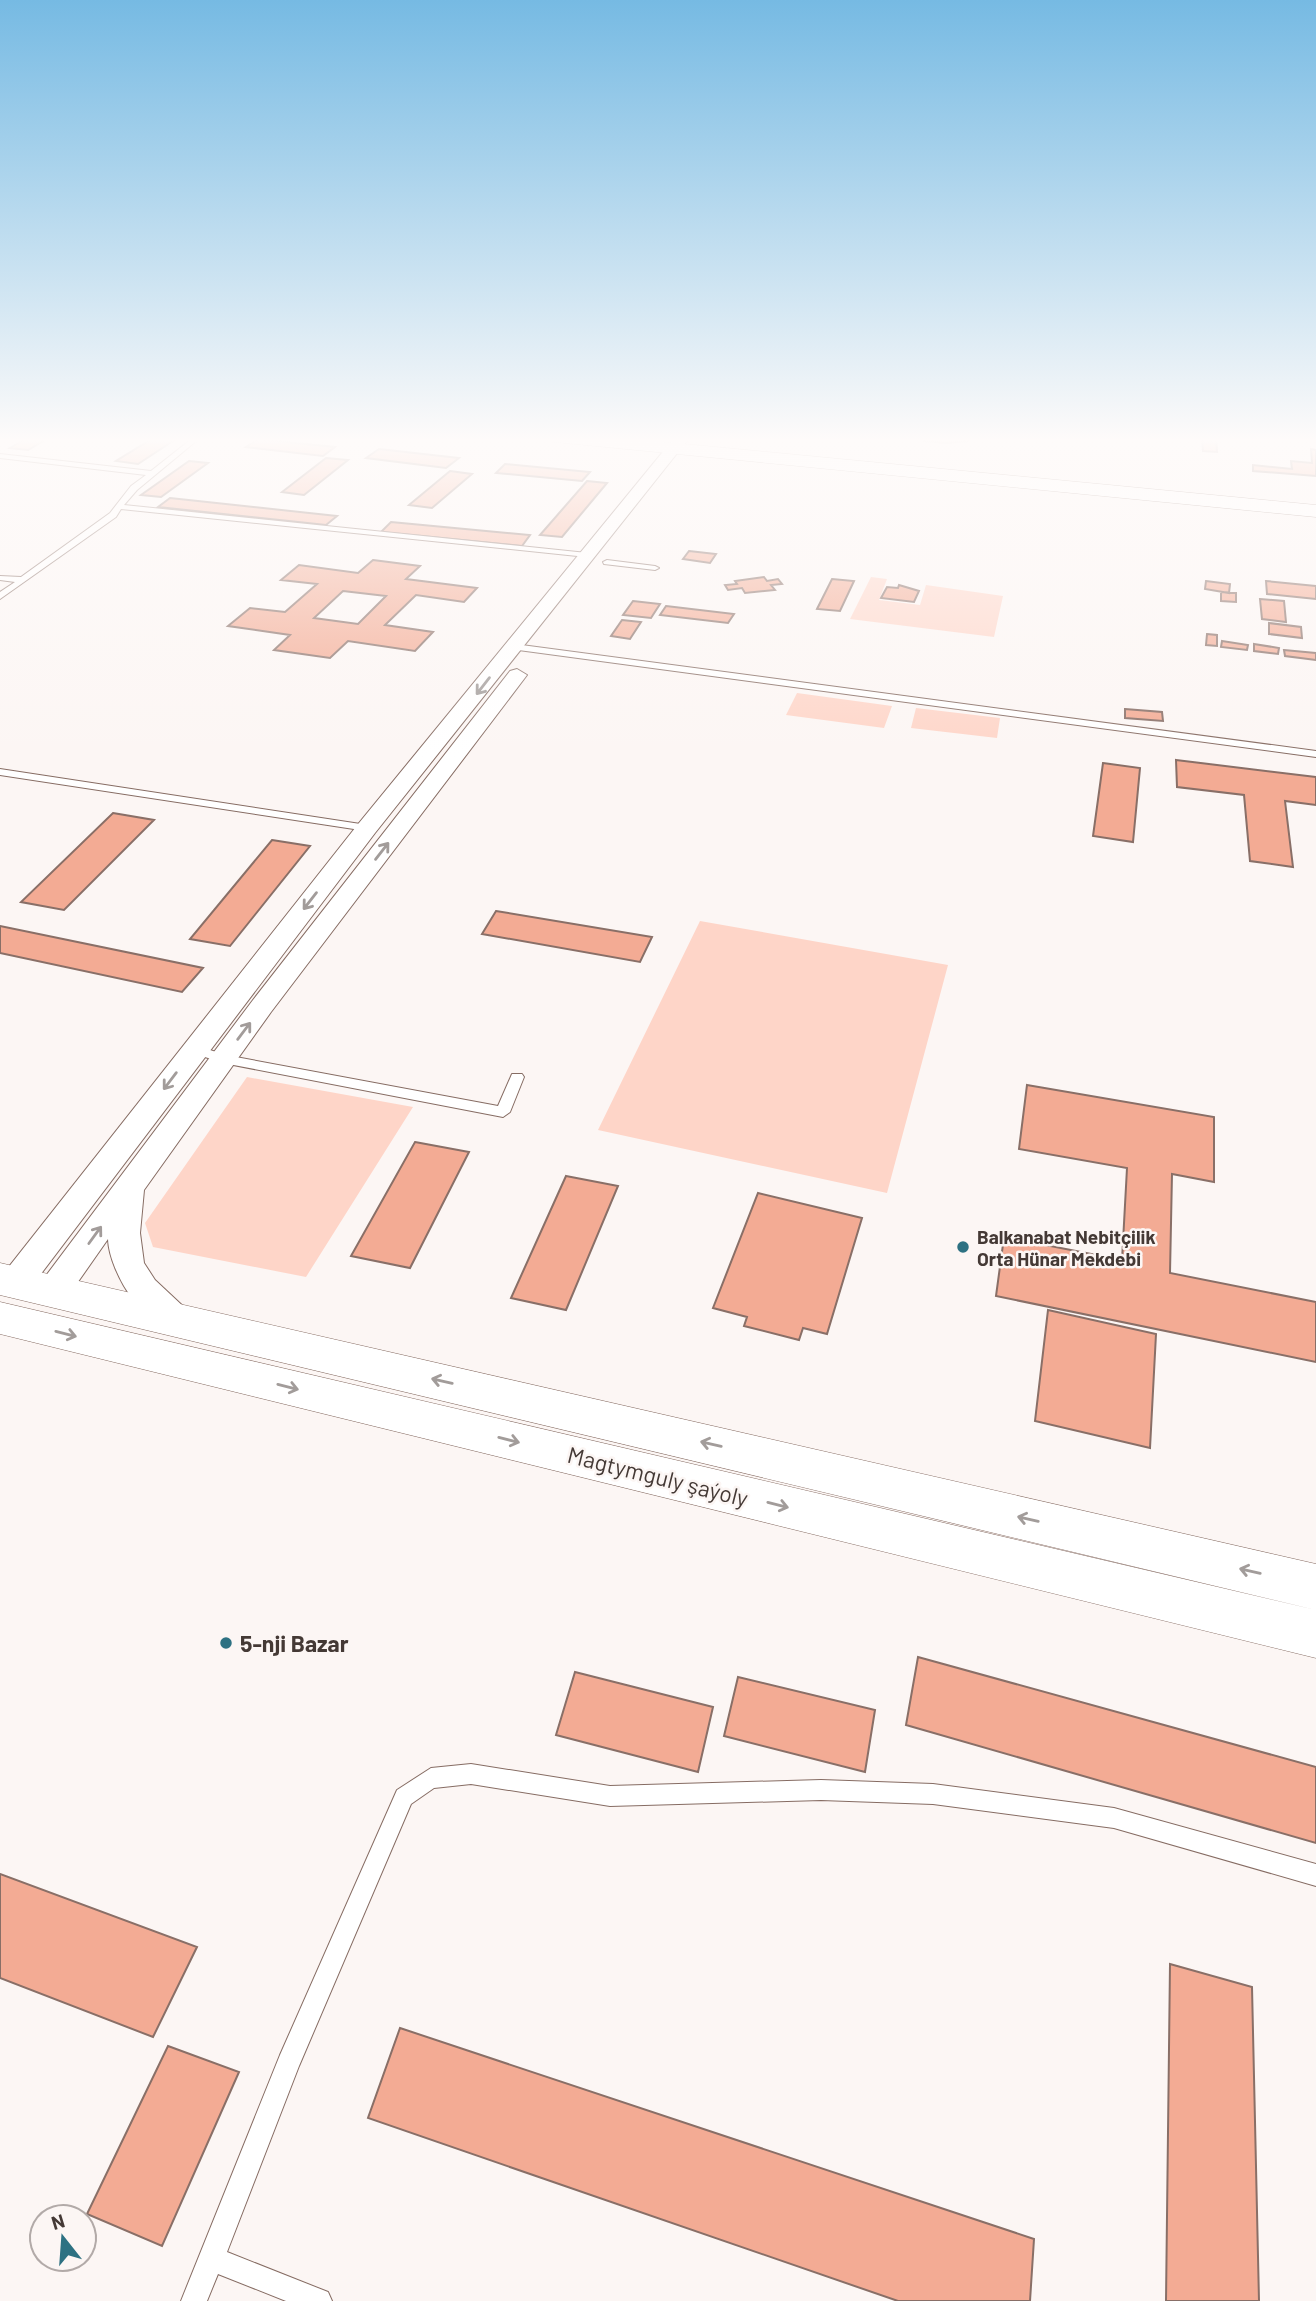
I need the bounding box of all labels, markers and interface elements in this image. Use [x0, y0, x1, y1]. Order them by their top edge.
one-way arrow [476, 676, 491, 695]
one-way arrow [375, 842, 389, 861]
one-way arrow [302, 892, 317, 910]
one-way arrow [236, 1023, 251, 1041]
one-way arrow [163, 1071, 178, 1090]
place label: Balkanabat Nebitçilik Orta Hünar Mekdebi [977, 1225, 1156, 1270]
one-way arrow [87, 1226, 102, 1245]
marker: Balkanabat Nebitçilik Orta Hünar Mekdebi [955, 1239, 971, 1255]
one-way arrow [54, 1328, 77, 1341]
one-way arrow [431, 1374, 454, 1387]
one-way arrow [276, 1381, 298, 1394]
one-way arrow [497, 1434, 520, 1447]
one-way arrow [700, 1437, 723, 1451]
street label: Magtymguly şaýoly [565, 1440, 752, 1512]
one-way arrow [766, 1499, 788, 1512]
one-way arrow [1017, 1512, 1040, 1525]
one-way arrow [1239, 1564, 1261, 1577]
place label: 5-nji Bazar [240, 1629, 349, 1657]
marker: 5-nji Bazar [218, 1635, 234, 1651]
north arrow [28, 2203, 98, 2273]
text: N [48, 2208, 67, 2234]

